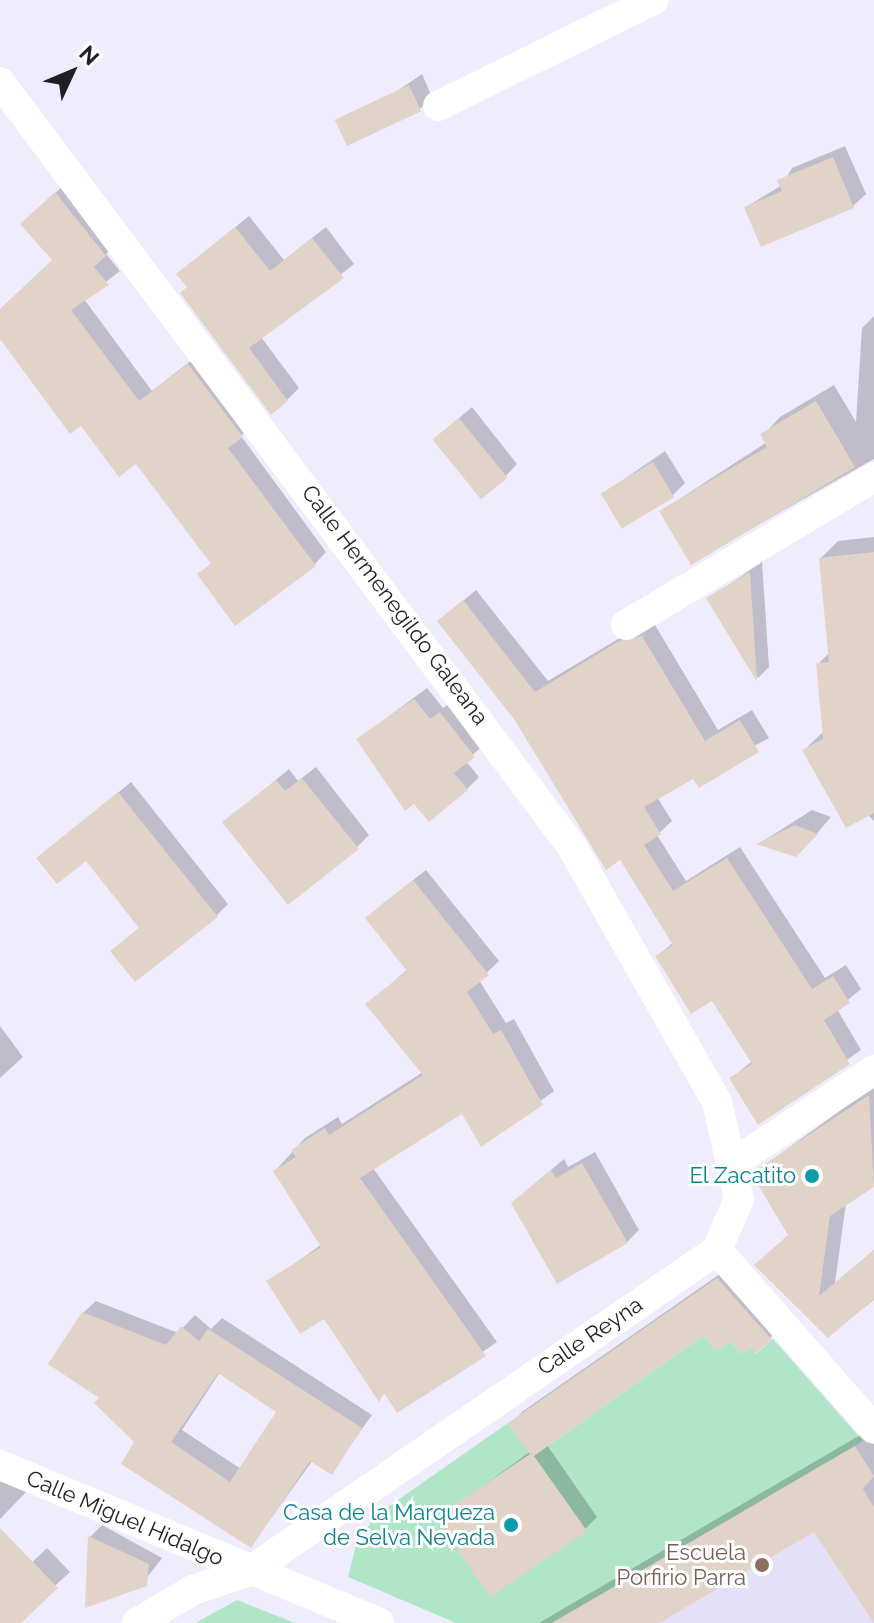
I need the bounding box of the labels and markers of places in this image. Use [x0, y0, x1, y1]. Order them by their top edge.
place label: El Zacatito [689, 1163, 796, 1189]
marker: El Zacatito [803, 1167, 821, 1185]
place label: Casa de la Marqueza de Selva Nevada [283, 1499, 495, 1550]
marker: Casa de la Marqueza de Selva Nevada [502, 1516, 520, 1534]
place label: Escuela Porfirio Parra [616, 1539, 746, 1590]
marker: Escuela Porfirio Parra [753, 1556, 771, 1574]

